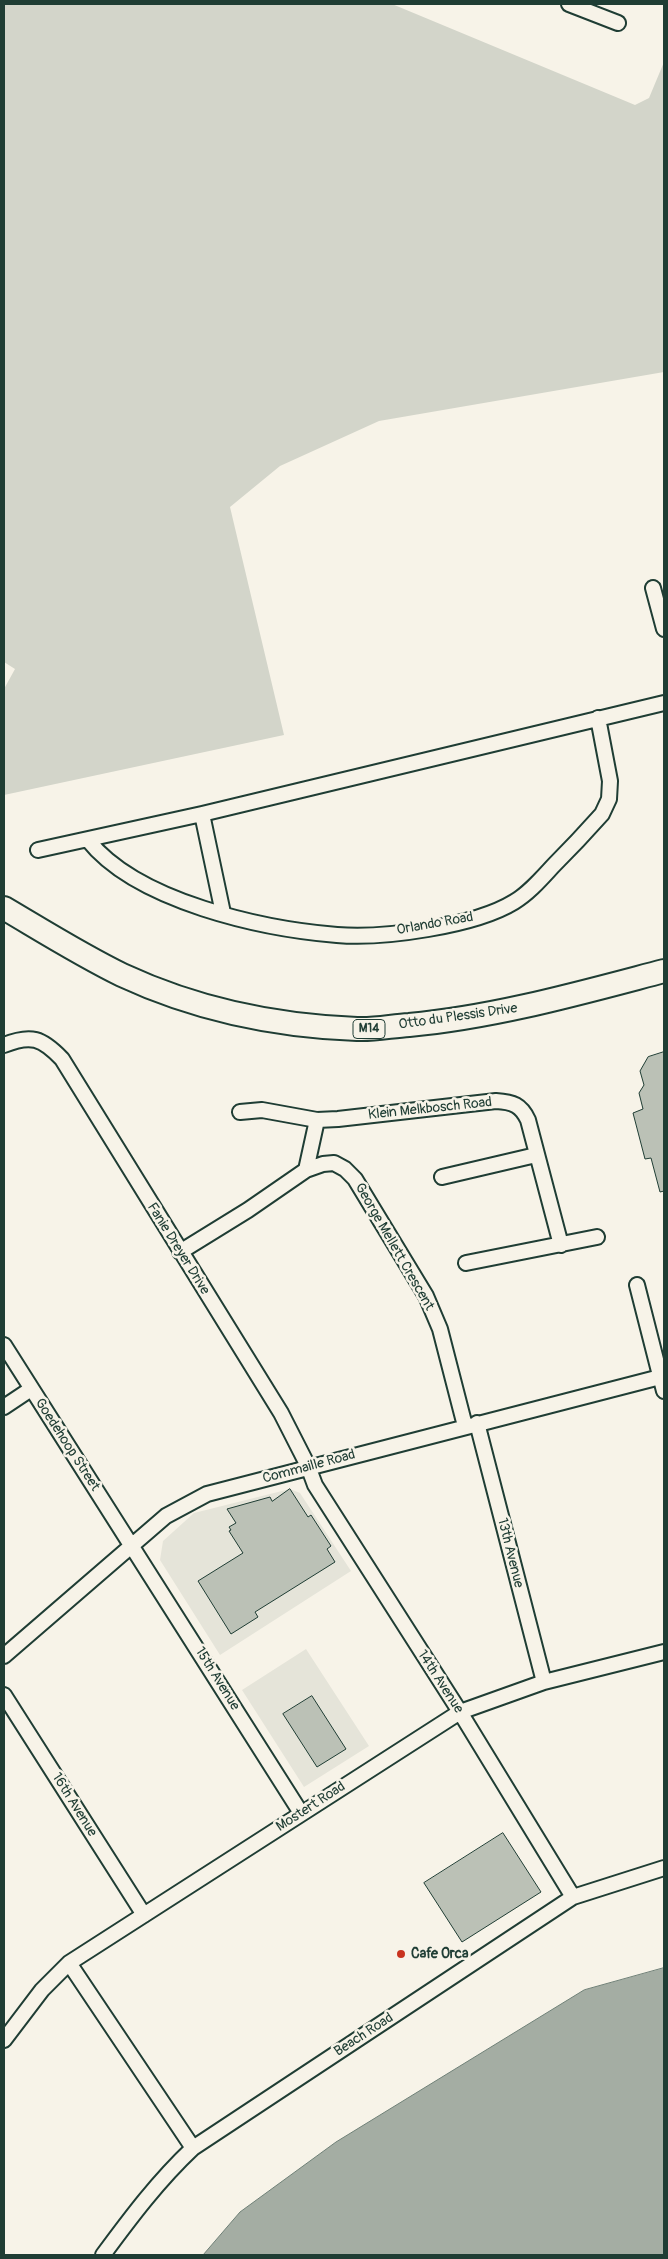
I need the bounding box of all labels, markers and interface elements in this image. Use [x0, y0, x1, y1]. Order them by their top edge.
street label: Orlando Road [395, 909, 475, 939]
street label: Otto du Plessis Drive [398, 1000, 518, 1034]
road number: M14 [353, 1020, 385, 1038]
street label: Klein Melkbosch Road [367, 1094, 493, 1124]
street label: George Mellett Crescent [351, 1180, 437, 1314]
street label: Fanie Dreyer Drive [143, 1200, 213, 1298]
street label: Goedehoop Street [31, 1396, 103, 1494]
street label: Commaille Road [261, 1447, 357, 1487]
street label: 13th Avenue [493, 1516, 527, 1590]
street label: 15th Avenue [191, 1644, 243, 1714]
street label: 14th Avenue [413, 1647, 467, 1717]
street label: 16th Avenue [48, 1770, 100, 1840]
street label: Mostert Road [273, 1778, 349, 1836]
place label: Cafe Orca [411, 1946, 468, 1962]
marker: Cafe Orca [395, 1948, 407, 1960]
street label: Beach Road [331, 2010, 397, 2060]

